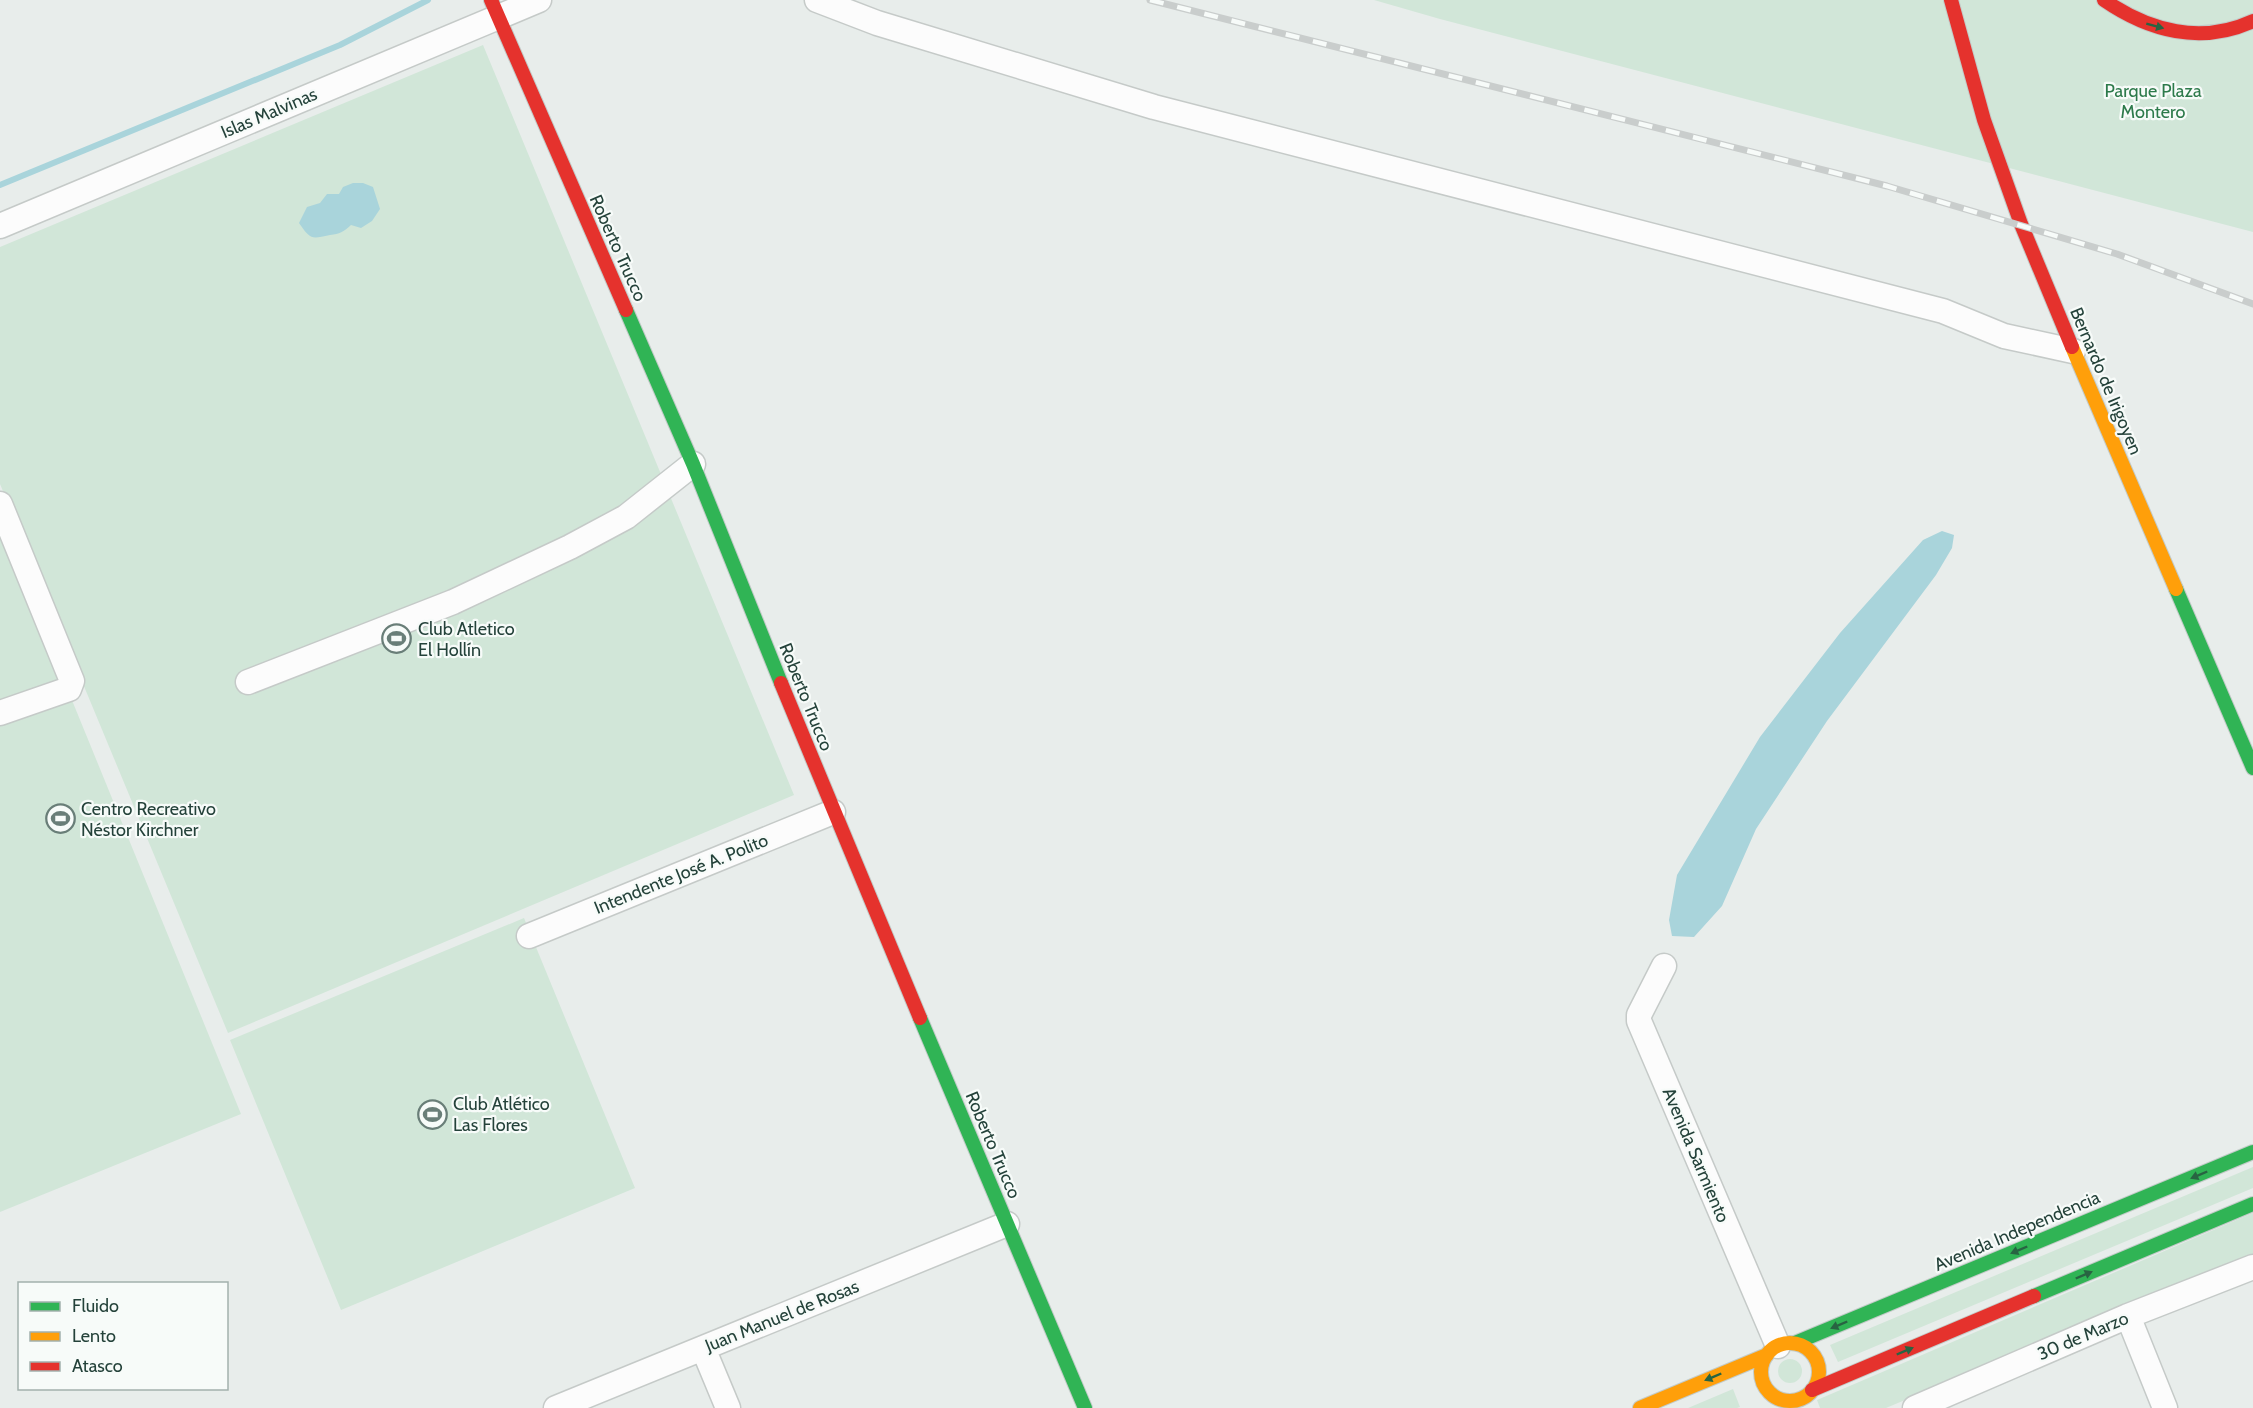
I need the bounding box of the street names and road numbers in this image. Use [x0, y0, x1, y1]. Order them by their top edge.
street label: Islas Malvinas [218, 83, 320, 143]
street label: Roberto Trucco [585, 191, 651, 305]
street label: Bernardo de Irigoyen [2065, 304, 2147, 458]
street label: Roberto Trucco [774, 640, 838, 754]
street label: Intendente José A. Polito [591, 829, 771, 919]
street label: Avenida Sarmiento [1658, 1084, 1734, 1226]
street label: Roberto Trucco [961, 1088, 1026, 1202]
street label: Avenida Independencia [1931, 1186, 2103, 1276]
street label: Juan Manuel de Rosas [701, 1275, 862, 1357]
street label: 30 de Marzo [2034, 1307, 2132, 1365]

